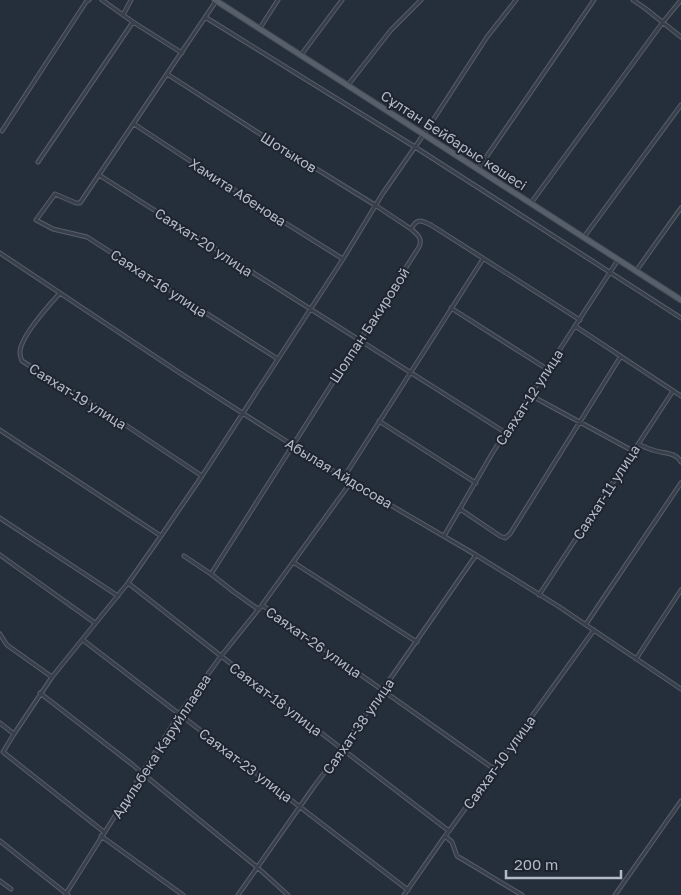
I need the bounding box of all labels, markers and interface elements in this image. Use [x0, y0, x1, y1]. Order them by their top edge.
street label: Сұлтан Бейбарыс көшесі [377, 86, 530, 194]
street label: Шотыков [258, 128, 320, 176]
street label: Хамита Абенова [186, 154, 290, 230]
street label: Саяхат-20 улица [152, 204, 256, 280]
street label: Саяхат-16 улица [108, 245, 210, 321]
street label: Шолпан Бакировой [325, 264, 413, 386]
street label: Саяхат-12 улица [492, 346, 566, 448]
street label: Саяхат-19 улица [26, 359, 130, 433]
street label: Абылая Айдосова [282, 434, 396, 512]
street label: Саяхат-11 улица [569, 441, 643, 543]
street label: Саяхат-26 улица [263, 603, 365, 681]
street label: Саяхат-18 улица [226, 659, 326, 739]
street label: Адильбека Каруйллаева [108, 671, 214, 821]
street label: Саяхат-38 улица [319, 675, 397, 777]
street label: Саяхат-10 улица [459, 712, 539, 812]
street label: Саяхат-23 улица [196, 724, 296, 806]
scale bar [506, 848, 621, 880]
text: 200 m [514, 855, 558, 873]

